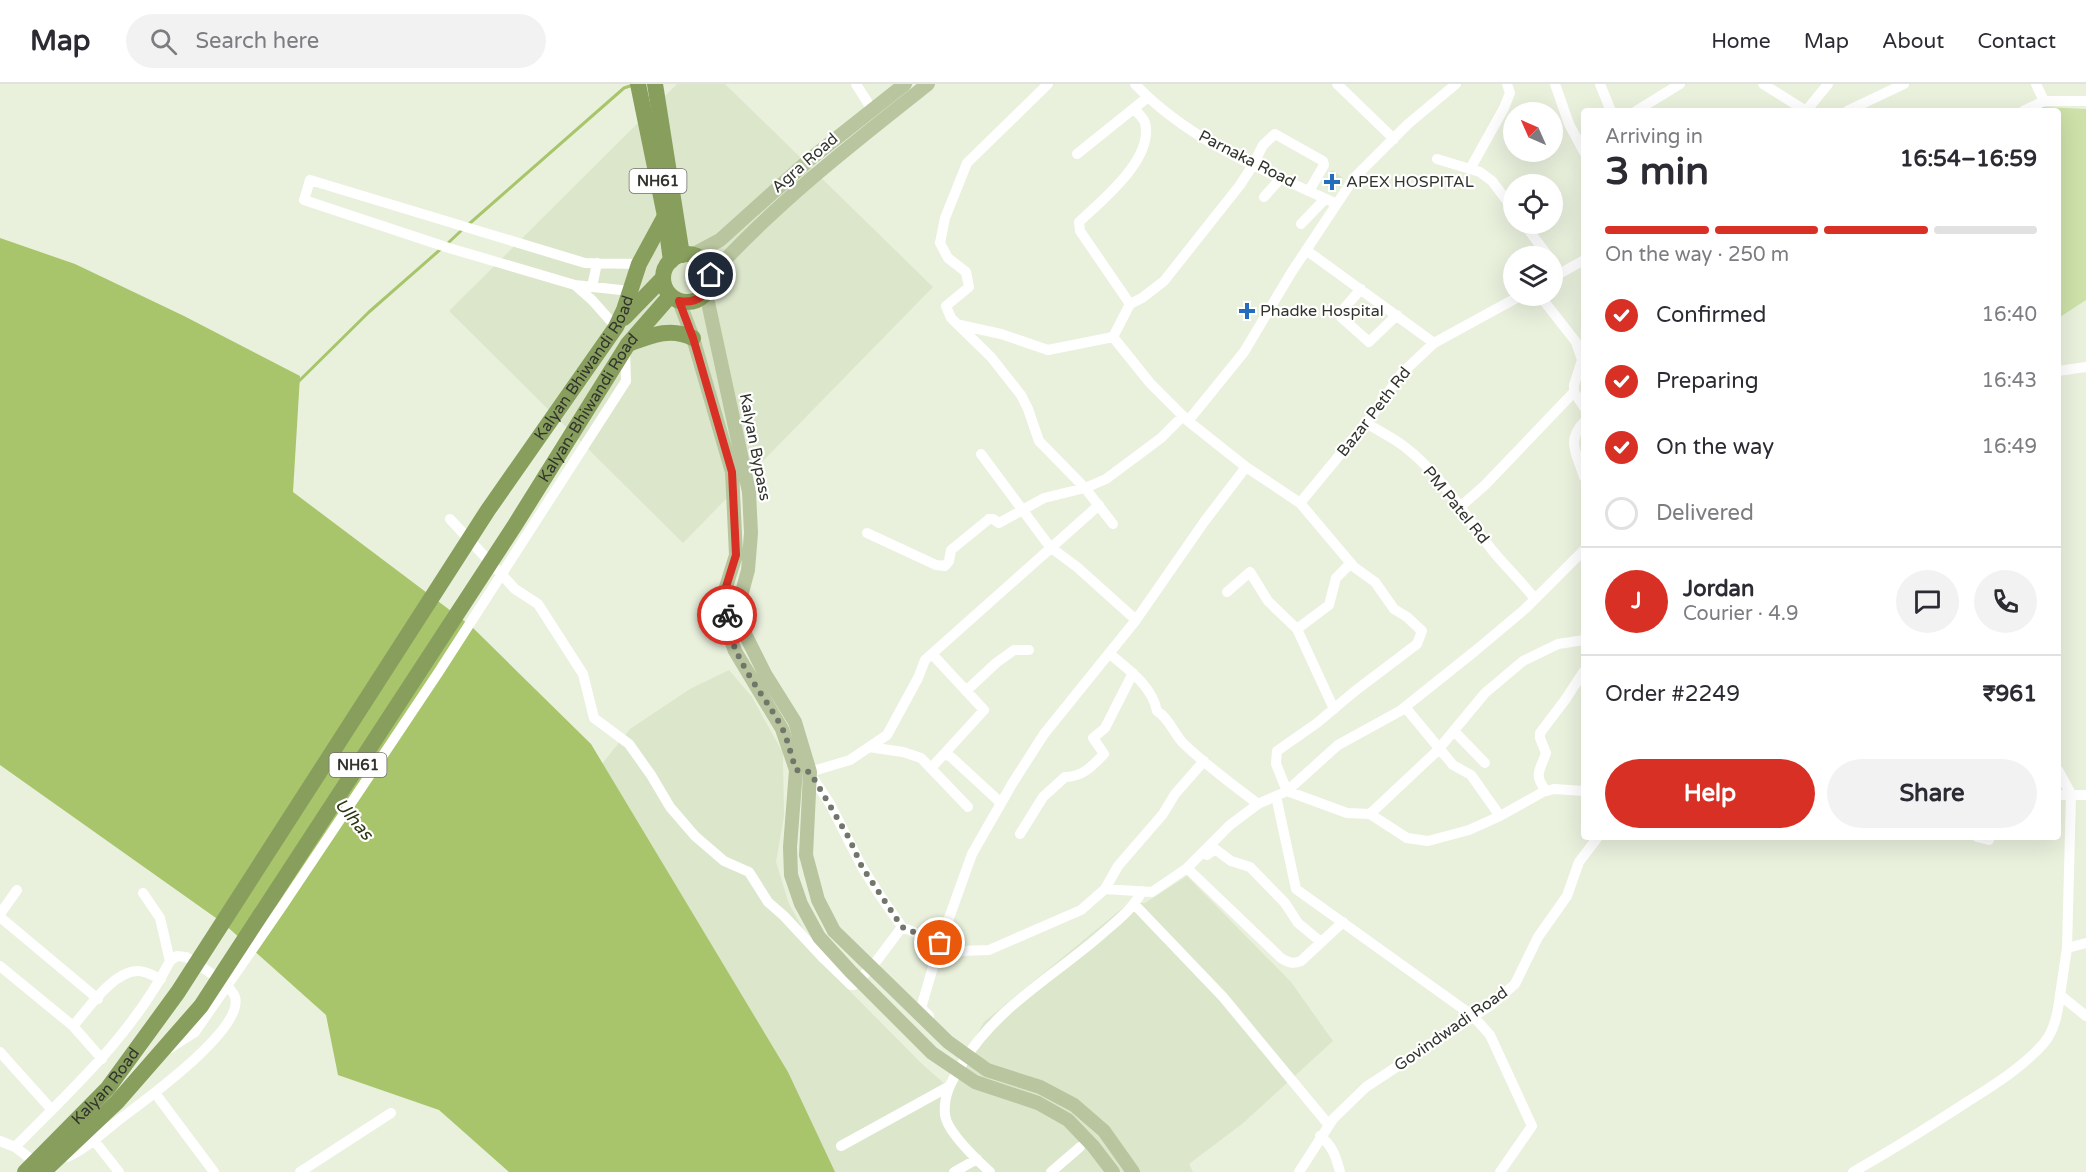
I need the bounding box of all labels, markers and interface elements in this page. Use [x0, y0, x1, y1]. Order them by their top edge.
search box [126, 14, 546, 68]
text: Map [30, 24, 90, 58]
icon: search [147, 25, 180, 58]
text: Search here [195, 28, 319, 54]
text: Home [1711, 29, 1771, 54]
text: Map [1804, 29, 1849, 54]
text: About [1882, 29, 1944, 54]
text: Contact [1977, 29, 2056, 54]
north arrow [1503, 102, 1563, 162]
map controls [1503, 102, 1563, 306]
text: Arriving in [1605, 125, 1703, 149]
street label: Parnaka Road [1195, 126, 1299, 192]
street label: Agra Road [768, 129, 842, 197]
text: 16:54–16:59 [1900, 146, 2037, 172]
text: 3 min [1605, 148, 1709, 195]
road number: NH61 [630, 169, 686, 193]
place label: APEX HOSPITAL [1346, 172, 1474, 192]
marker: APEX HOSPITAL [1323, 173, 1341, 191]
button: locate [1503, 174, 1563, 234]
text: On the way · 250 m [1605, 243, 1789, 267]
button: layers [1503, 246, 1563, 306]
pin [685, 249, 736, 300]
icon: home [694, 258, 727, 291]
street label: Kalyan Bhiwandi Road [530, 293, 638, 444]
icon: check [1605, 299, 1638, 332]
place label: Phadke Hospital [1260, 301, 1384, 321]
marker: Phadke Hospital [1238, 302, 1256, 320]
text: Confirmed [1656, 302, 1766, 328]
text: 16:40 [1982, 303, 2037, 327]
street label: Kalyan-Bhiwandi Road [534, 329, 643, 486]
street label: Bazar Peth Rd [1333, 363, 1415, 461]
icon: check [1605, 365, 1638, 398]
text: Preparing [1656, 368, 1759, 394]
text: 16:43 [1982, 369, 2037, 393]
street label: Kalyan Bypass [735, 392, 775, 502]
icon: check [1605, 431, 1638, 464]
text: On the way [1656, 434, 1774, 460]
text: 16:49 [1982, 435, 2037, 459]
street label: PM Patel Rd [1419, 462, 1493, 548]
text: Delivered [1656, 500, 1754, 526]
button: chat [1896, 570, 1959, 633]
button: phone [1974, 570, 2037, 633]
text: Jordan [1683, 576, 1754, 602]
courier [697, 585, 757, 645]
text: J [1631, 588, 1642, 614]
icon: bike [711, 599, 744, 632]
text: Courier · 4.9 [1683, 602, 1798, 626]
text: Order #2249 [1605, 681, 1740, 707]
text: ₹961 [1983, 681, 2037, 707]
road number: NH61 [330, 753, 386, 777]
button: Help [1605, 759, 1815, 828]
button: Share [1827, 759, 2037, 828]
water label: Ulhas [330, 794, 379, 845]
pin [914, 917, 965, 968]
icon: bag [923, 926, 956, 959]
street label: Govindwadi Road [1390, 982, 1512, 1076]
street label: Kalyan Road [67, 1044, 144, 1129]

